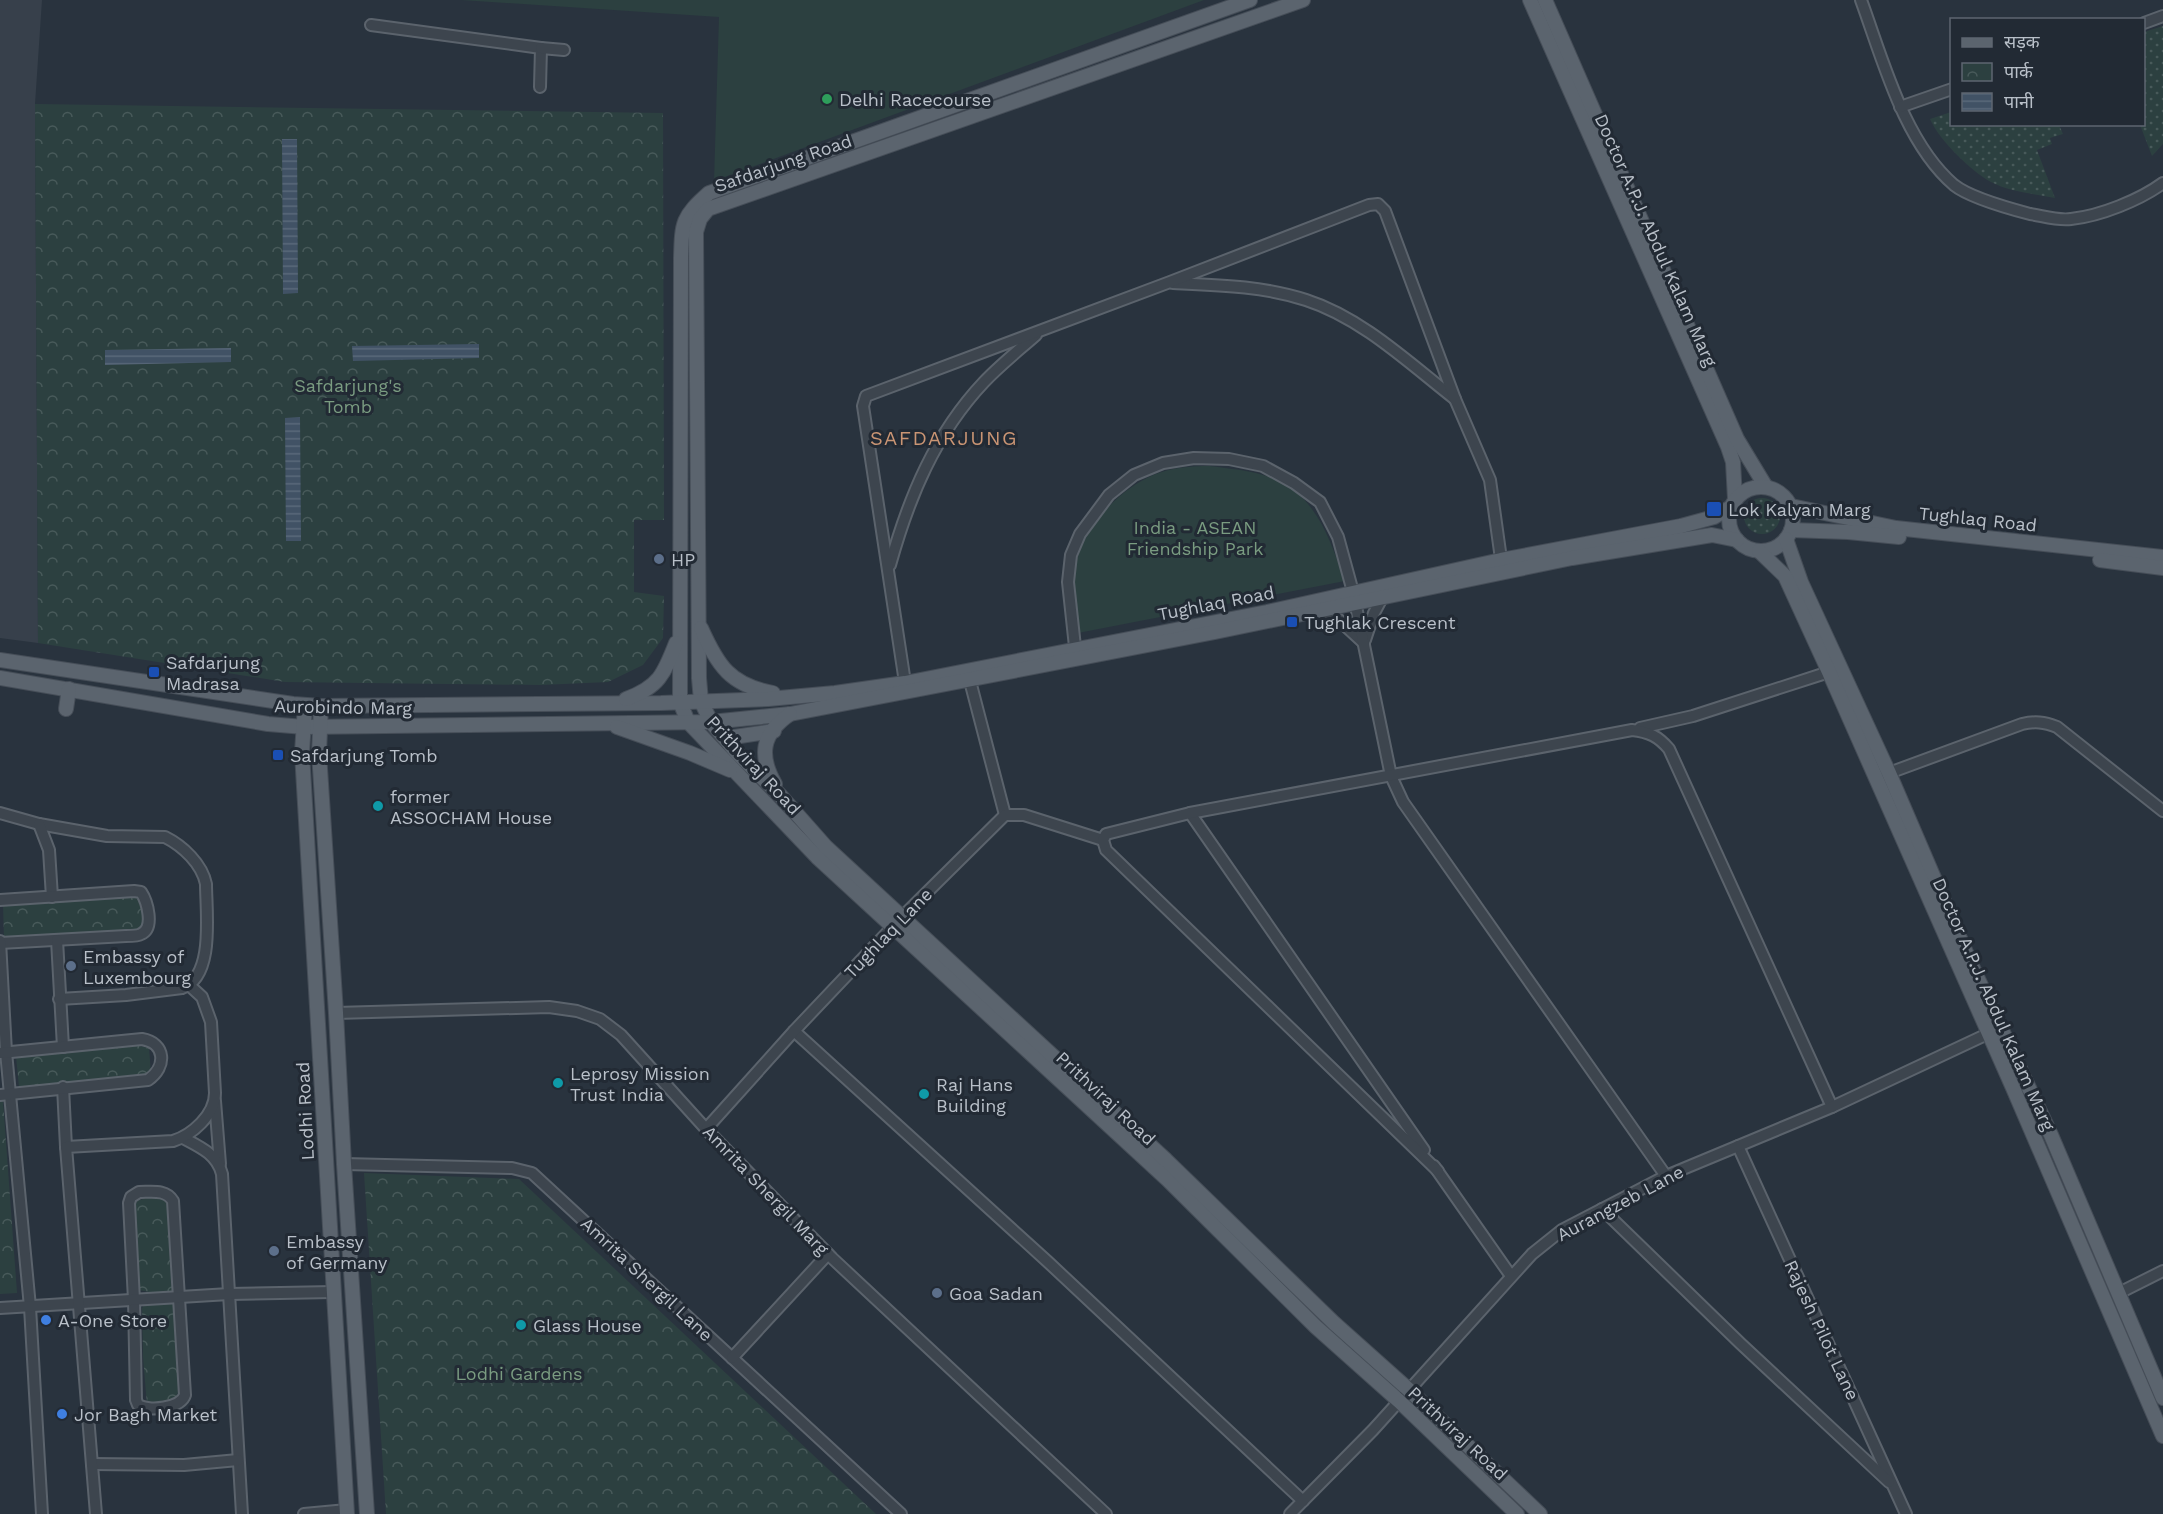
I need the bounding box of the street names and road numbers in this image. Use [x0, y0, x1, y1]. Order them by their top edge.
street label: Doctor A.P.J. Abdul Kalam Marg [1591, 110, 1722, 370]
street label: Safdarjung Road [712, 130, 854, 196]
street label: Tughlaq Road [1918, 502, 2038, 536]
street label: Tughlaq Road [1156, 581, 1276, 625]
street label: Aurobindo Marg [274, 695, 413, 719]
street label: Prithviraj Road [703, 711, 805, 819]
street label: Doctor A.P.J. Abdul Kalam Marg [1929, 874, 2060, 1134]
street label: Tughlaq Lane [840, 884, 936, 982]
street label: Prithviraj Road [1052, 1047, 1160, 1149]
street label: Lodhi Road [292, 1061, 318, 1161]
street label: Amrita Shergil Marg [699, 1121, 834, 1259]
street label: Aurangzeb Lane [1553, 1161, 1687, 1245]
street label: Amrita Shergil Lane [577, 1213, 717, 1345]
street label: Rajesh Pilot Lane [1780, 1257, 1864, 1403]
street label: Prithviraj Road [1404, 1382, 1512, 1484]

